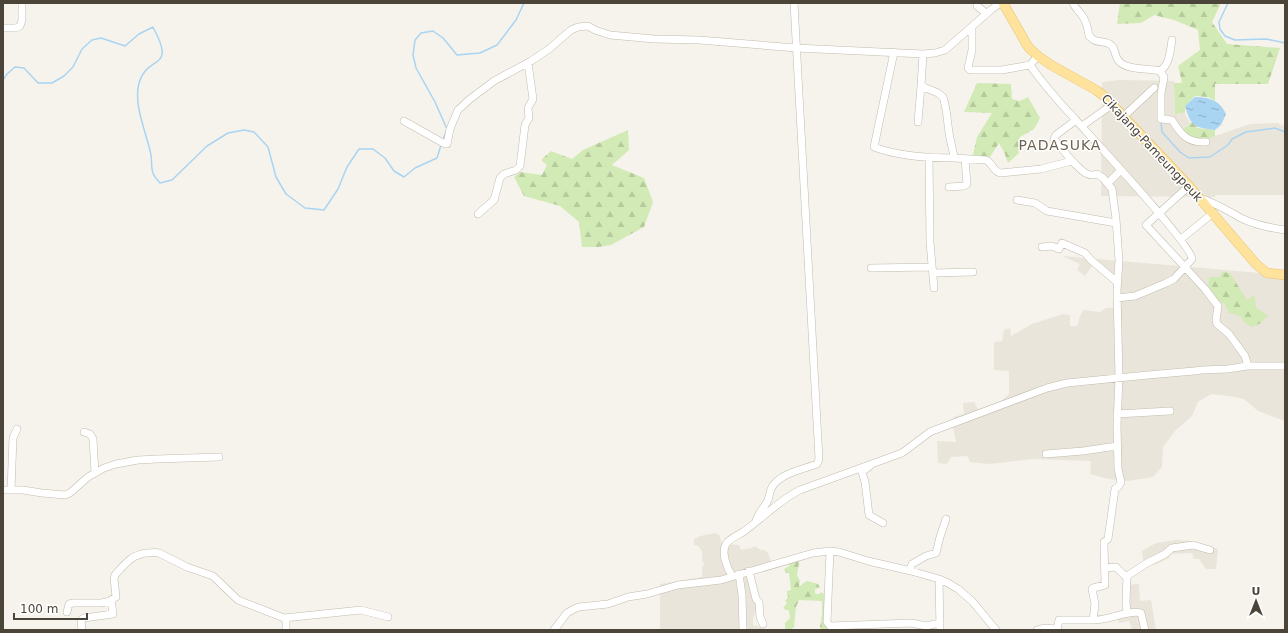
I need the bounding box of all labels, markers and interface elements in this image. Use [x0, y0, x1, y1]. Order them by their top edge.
street label: Cikajang-Pameungpeuk [1099, 91, 1205, 205]
district label: PADASUKA [1019, 137, 1101, 153]
north arrow [1236, 581, 1276, 621]
text: U [1252, 585, 1260, 598]
scale bar [14, 595, 87, 621]
text: 100 m [20, 602, 58, 616]

